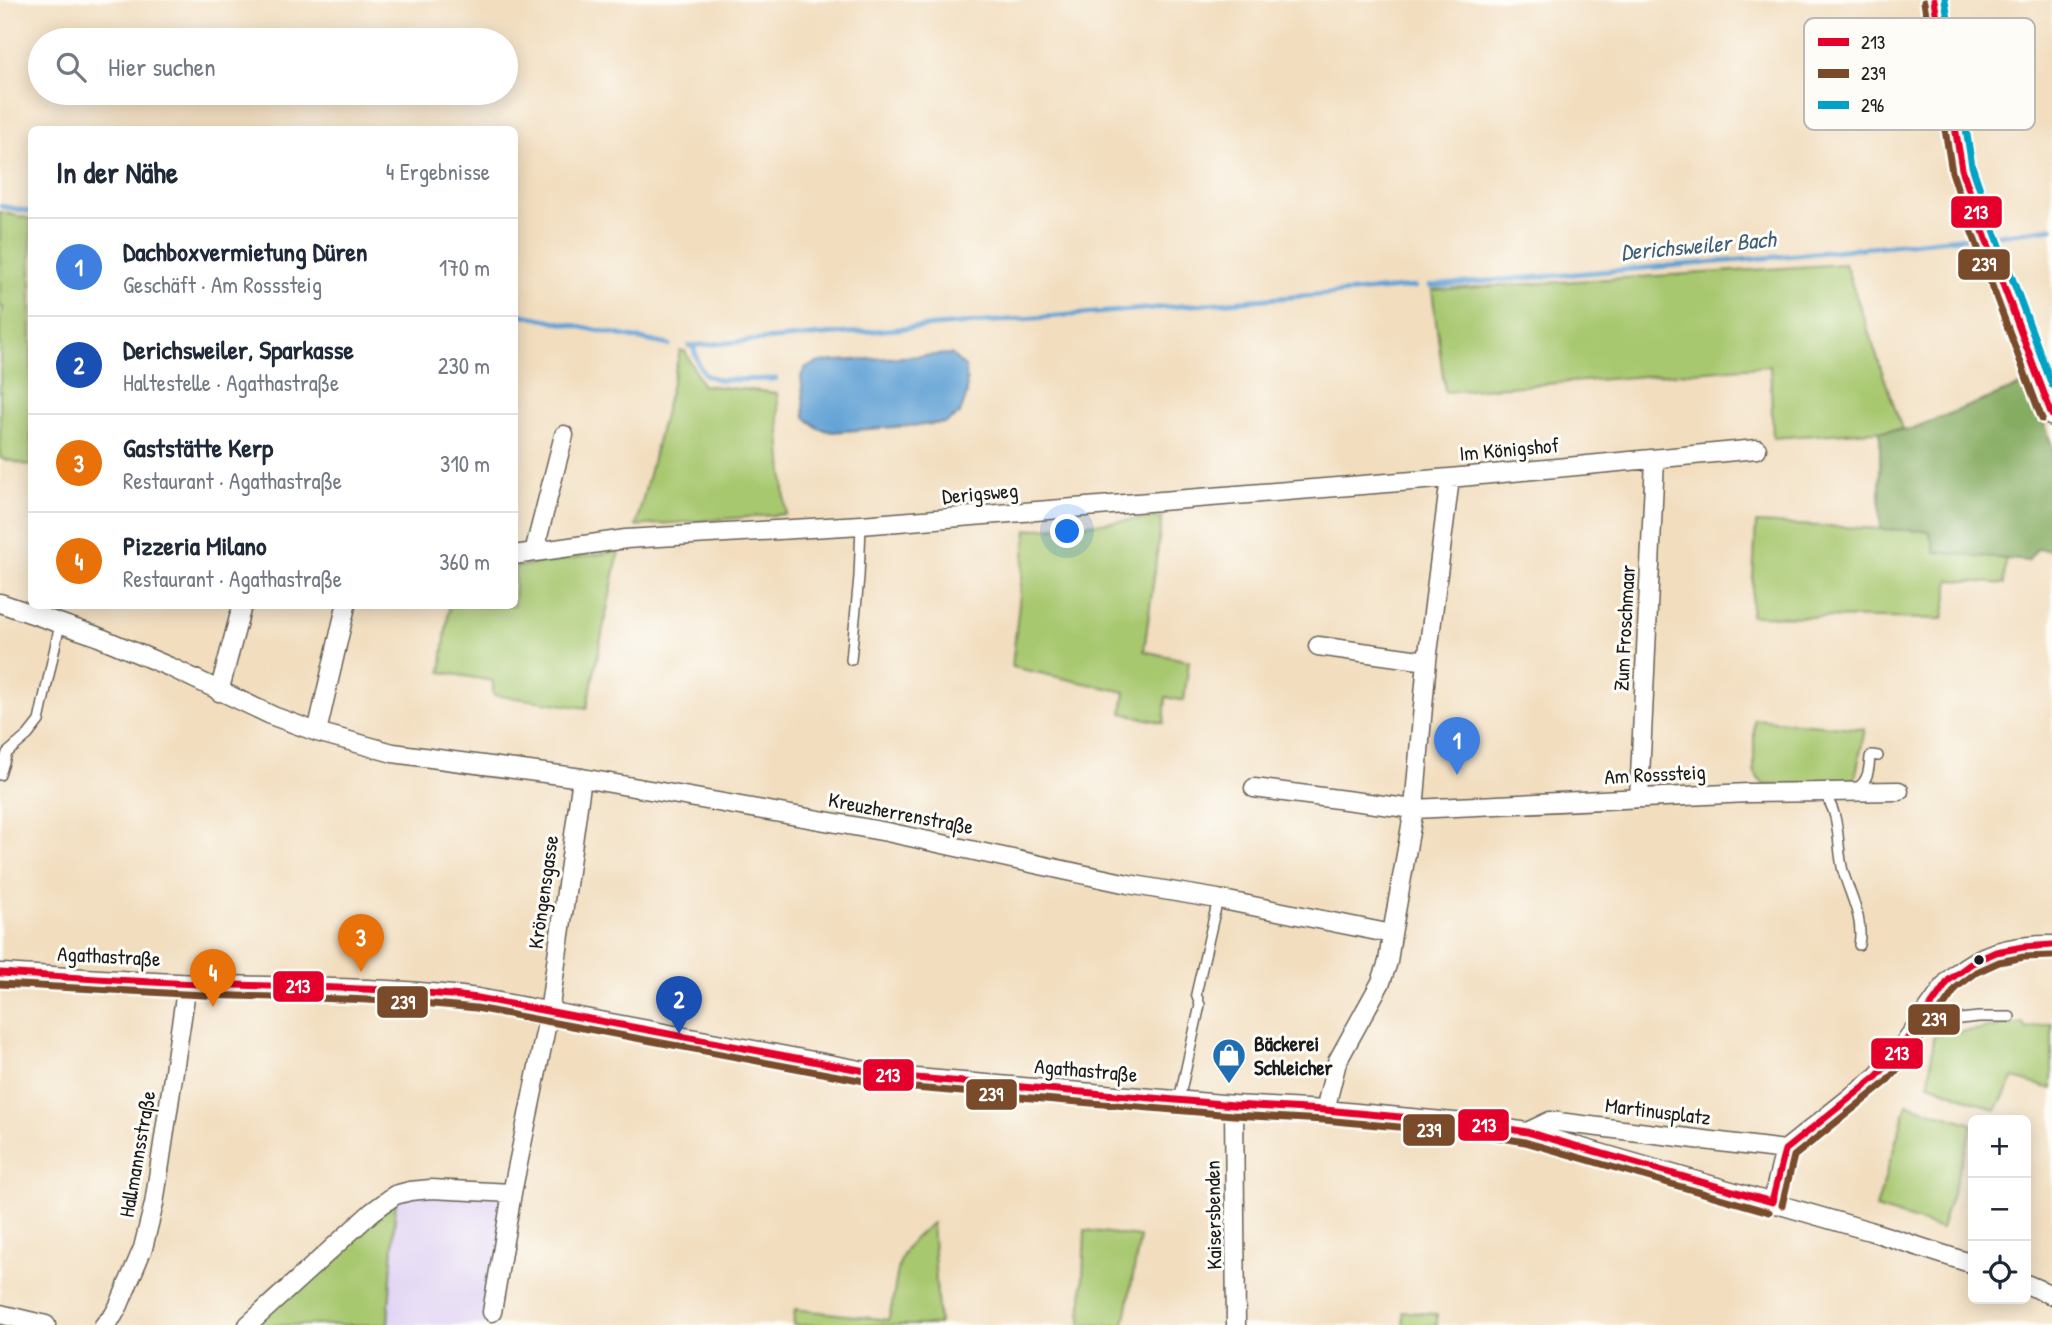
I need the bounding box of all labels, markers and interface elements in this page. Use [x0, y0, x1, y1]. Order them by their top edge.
legend [1804, 18, 2035, 130]
search box [28, 28, 518, 105]
text: 213 [1861, 29, 1885, 55]
icon: search [52, 48, 90, 86]
text: Hier suchen [108, 49, 216, 84]
text: 239 [1861, 60, 1885, 86]
text: 296 [1861, 92, 1884, 118]
text: In der Nähe [56, 152, 178, 192]
text: 4 Ergebnisse [386, 156, 490, 187]
line badge: 213 [1950, 195, 2003, 229]
text: 213 [1964, 199, 1989, 225]
water label: Derichsweiler Bach [1619, 223, 1778, 267]
text: Dachboxvermietung Düren [123, 234, 368, 269]
line badge: 239 [1957, 248, 2011, 281]
text: 239 [1972, 251, 1996, 277]
text: 1 [75, 252, 83, 283]
text: 170 m [439, 252, 490, 283]
text: Geschäft · Am Rosssteig [123, 269, 322, 300]
text: Derichsweiler, Sparkasse [123, 332, 354, 367]
text: 2 [74, 350, 84, 381]
text: 230 m [438, 350, 490, 381]
text: Haltestelle · Agathastraße [123, 367, 339, 398]
text: Gaststätte Kerp [123, 430, 273, 465]
street label: Im Königshof [1458, 430, 1560, 468]
text: 3 [74, 448, 84, 479]
text: 310 m [440, 448, 490, 479]
text: Restaurant · Agathastraße [123, 465, 342, 496]
street label: Derigsweg [941, 475, 1019, 511]
your location [1050, 514, 1084, 548]
text: Pizzeria Milano [123, 528, 267, 563]
text: 4 [75, 546, 83, 577]
text: 360 m [439, 546, 490, 577]
text: Restaurant · Agathastraße [123, 563, 342, 594]
street label: Zum Froschmaar [1606, 564, 1642, 692]
pin: 1 [1434, 717, 1480, 775]
street label: Am Rosssteig [1604, 757, 1706, 791]
street label: Kreuzherrenstraße [826, 785, 976, 841]
street label: Kröngensgasse [521, 833, 565, 951]
pin: 3 [338, 914, 384, 972]
street label: Agathastraße [57, 939, 161, 973]
pin: 4 [190, 949, 236, 1007]
unlabelled marker [1972, 953, 1986, 967]
line badge: 213 [272, 970, 325, 1003]
text: 213 [286, 973, 311, 999]
pin: 2 [656, 976, 702, 1034]
line badge: 239 [376, 985, 429, 1019]
text: 239 [391, 989, 415, 1015]
line badge: 239 [1907, 1003, 1961, 1036]
text: 239 [1922, 1006, 1946, 1032]
place label: Bäckerei Schleicher [1254, 1029, 1334, 1082]
shop icon: Bäckerei Schleicher [1210, 1036, 1248, 1085]
line badge: 213 [1870, 1037, 1924, 1070]
text: 213 [1885, 1040, 1910, 1066]
street label: Agathastraße [1033, 1051, 1139, 1089]
line badge: 213 [862, 1058, 915, 1092]
text: 213 [876, 1062, 901, 1088]
line badge: 239 [965, 1078, 1018, 1111]
text: 239 [979, 1081, 1003, 1107]
street label: Hallmannsstraße [112, 1089, 162, 1219]
street label: Martinusplatz [1604, 1090, 1712, 1132]
line badge: 213 [1457, 1108, 1510, 1142]
text: 213 [1472, 1112, 1497, 1138]
line badge: 239 [1402, 1113, 1456, 1147]
map controls [1968, 1115, 2031, 1304]
button: + [1968, 1115, 2031, 1178]
text: 239 [1417, 1117, 1441, 1143]
street label: Kaisersbenden [1198, 1160, 1228, 1270]
button: − [1968, 1178, 2031, 1241]
button: locate [1968, 1241, 2031, 1304]

